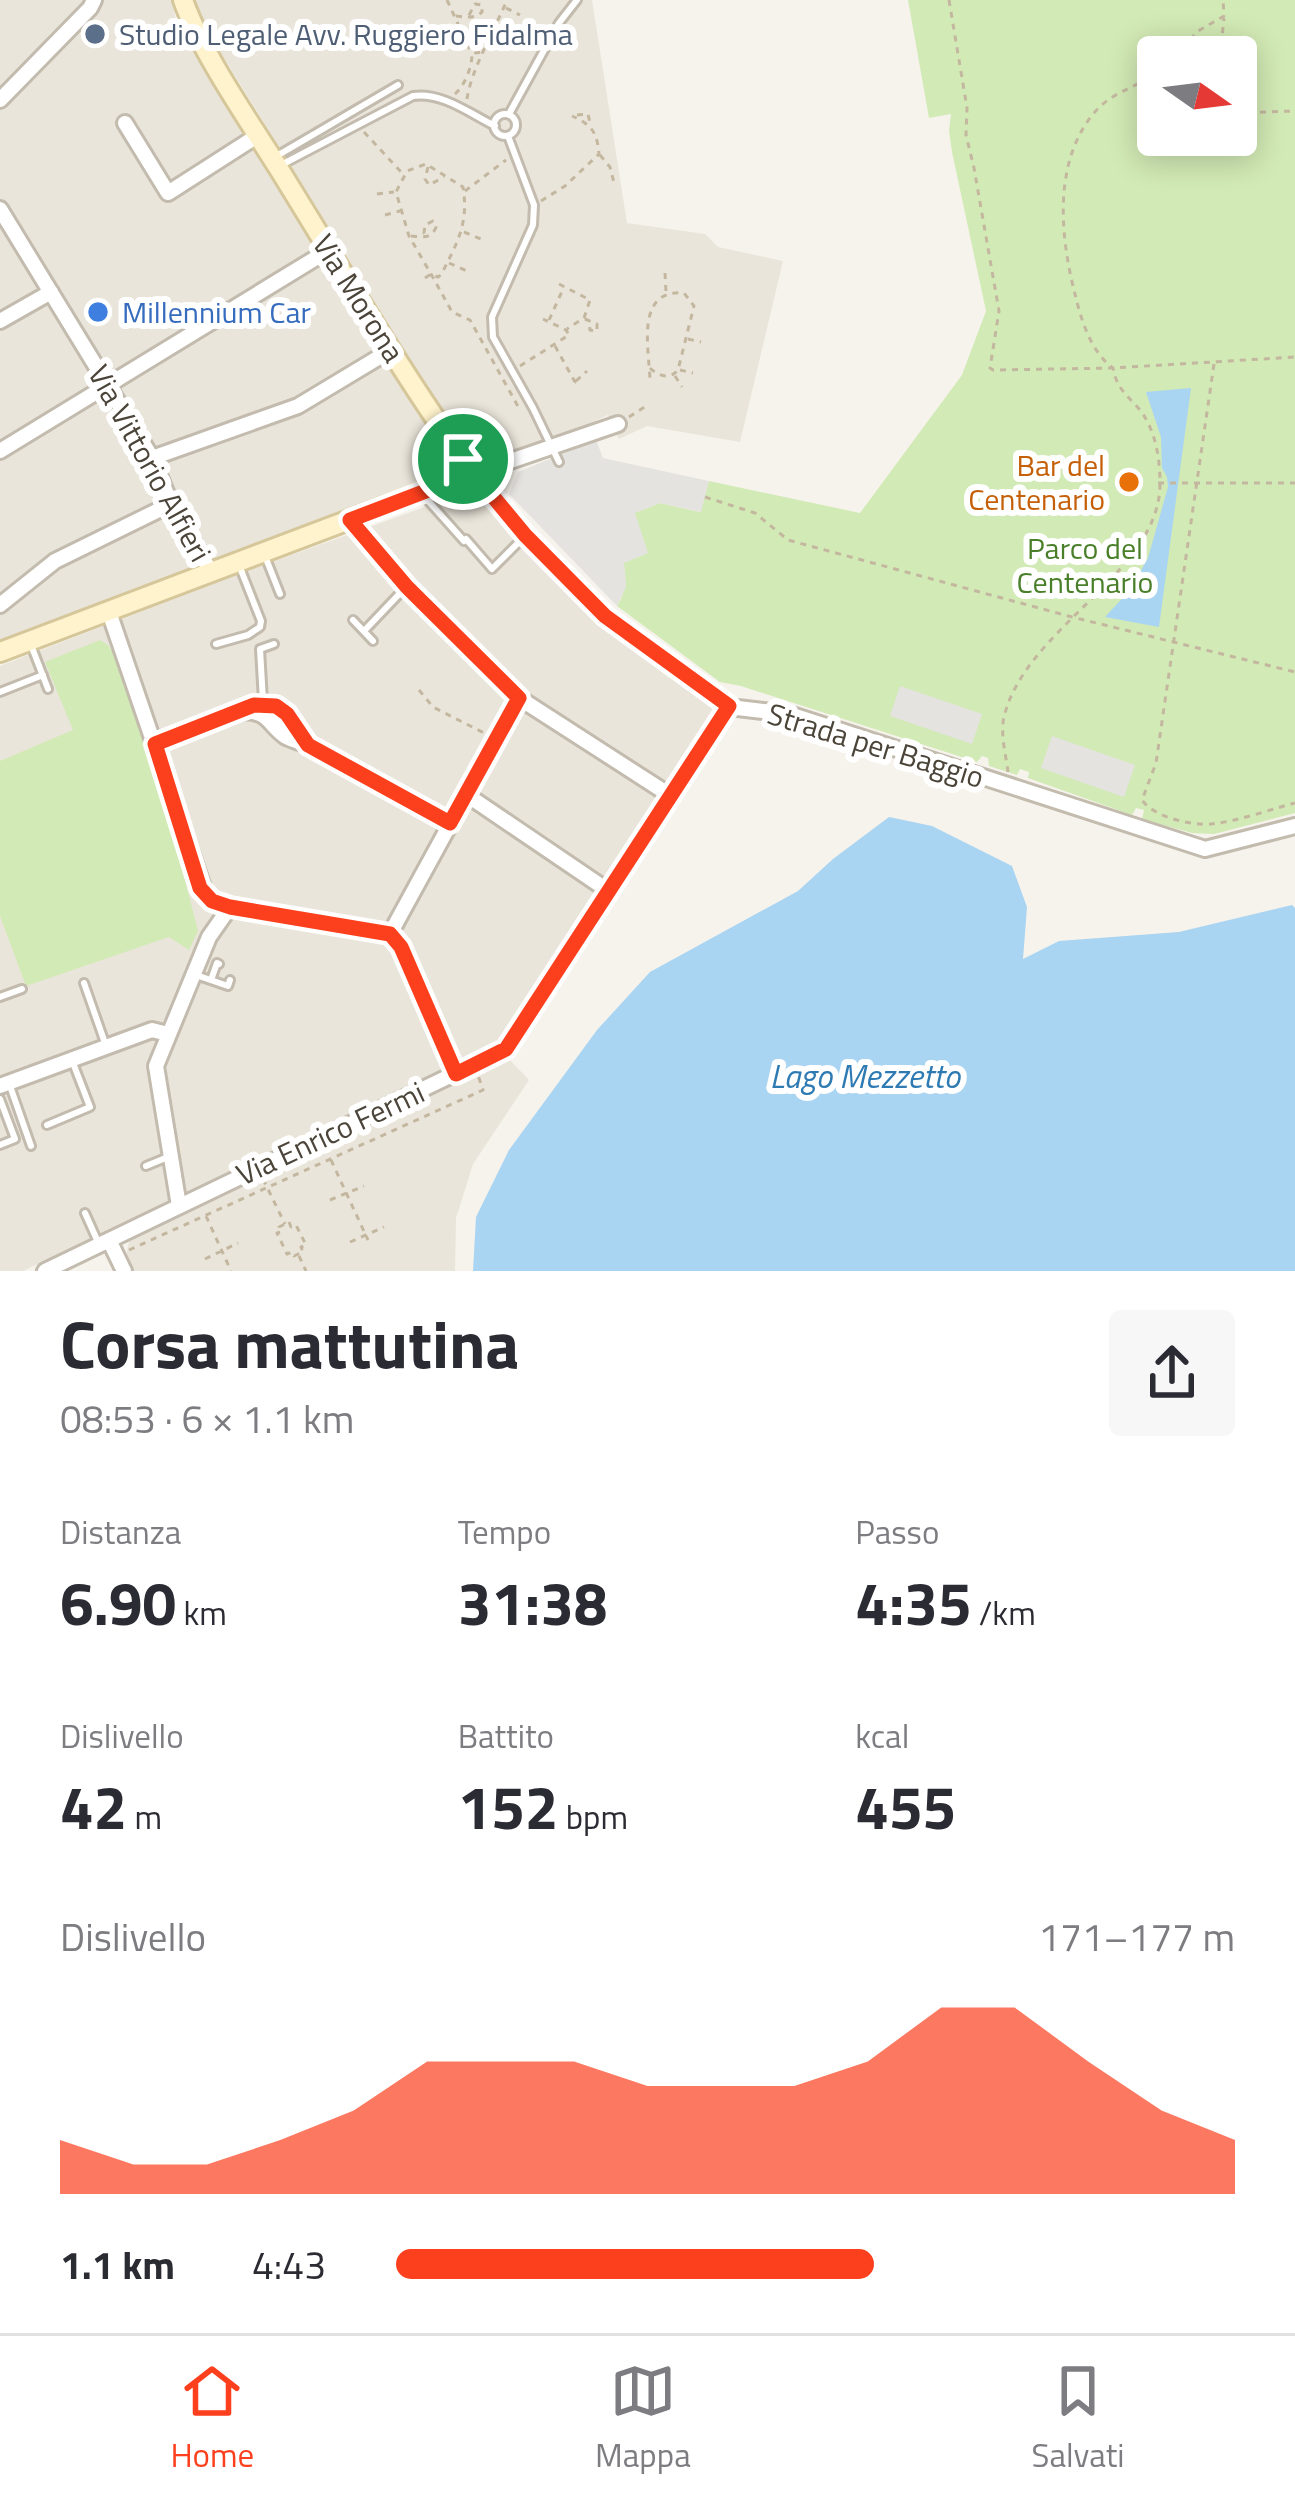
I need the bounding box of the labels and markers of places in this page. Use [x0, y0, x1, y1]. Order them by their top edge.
place label: Studio Legale Avv. Ruggiero Fidalma [119, 11, 573, 57]
marker: Studio Legale Avv. Ruggiero Fidalma [82, 21, 108, 47]
place label: Millennium Car [122, 289, 311, 335]
marker: Millennium Car [85, 299, 111, 325]
pin [412, 408, 514, 510]
place label: Bar del Centenario [968, 442, 1105, 522]
marker: Bar del Centenario [1116, 469, 1142, 495]

